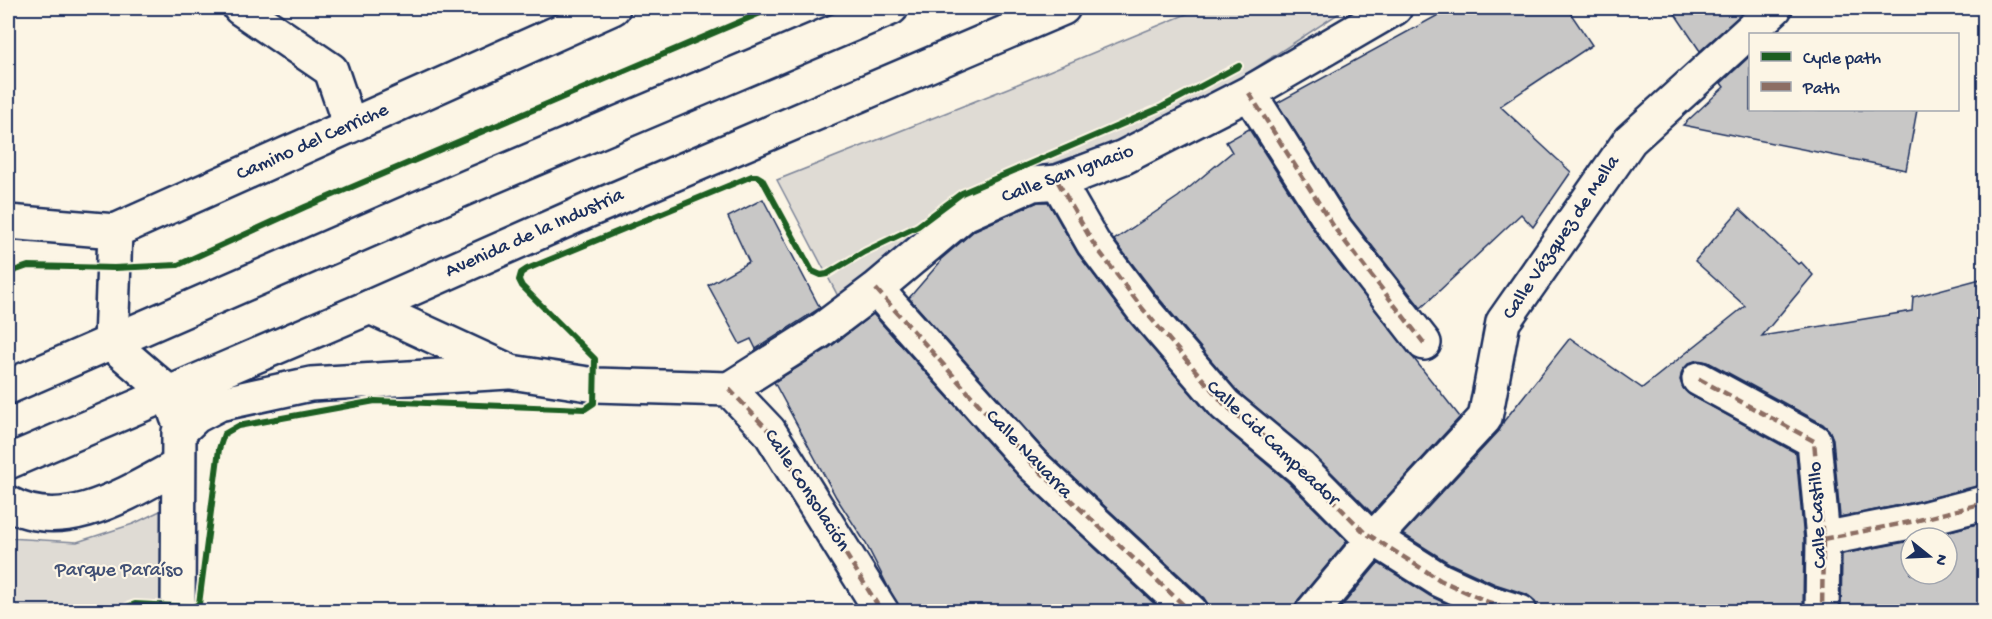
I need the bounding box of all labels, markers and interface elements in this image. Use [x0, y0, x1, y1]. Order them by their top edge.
legend [1749, 33, 1959, 111]
text: Cycle path [1803, 49, 1881, 70]
text: Path [1802, 79, 1840, 100]
street label: Camino del Cerriche [233, 99, 393, 187]
street label: Calle San Ignacio [999, 140, 1137, 210]
street label: Calle Vázquez de Mella [1499, 151, 1626, 324]
street label: Avenida de la Industria [442, 184, 629, 284]
street label: Calle Cid Campeador [1201, 376, 1345, 513]
street label: Calle Navarra [980, 406, 1077, 505]
street label: Calle Consolación [758, 426, 854, 557]
street label: Calle Castillo [1805, 461, 1833, 569]
north arrow [1899, 526, 1959, 586]
text: N [1929, 552, 1951, 568]
park label: Parque Paraíso [54, 560, 183, 583]

